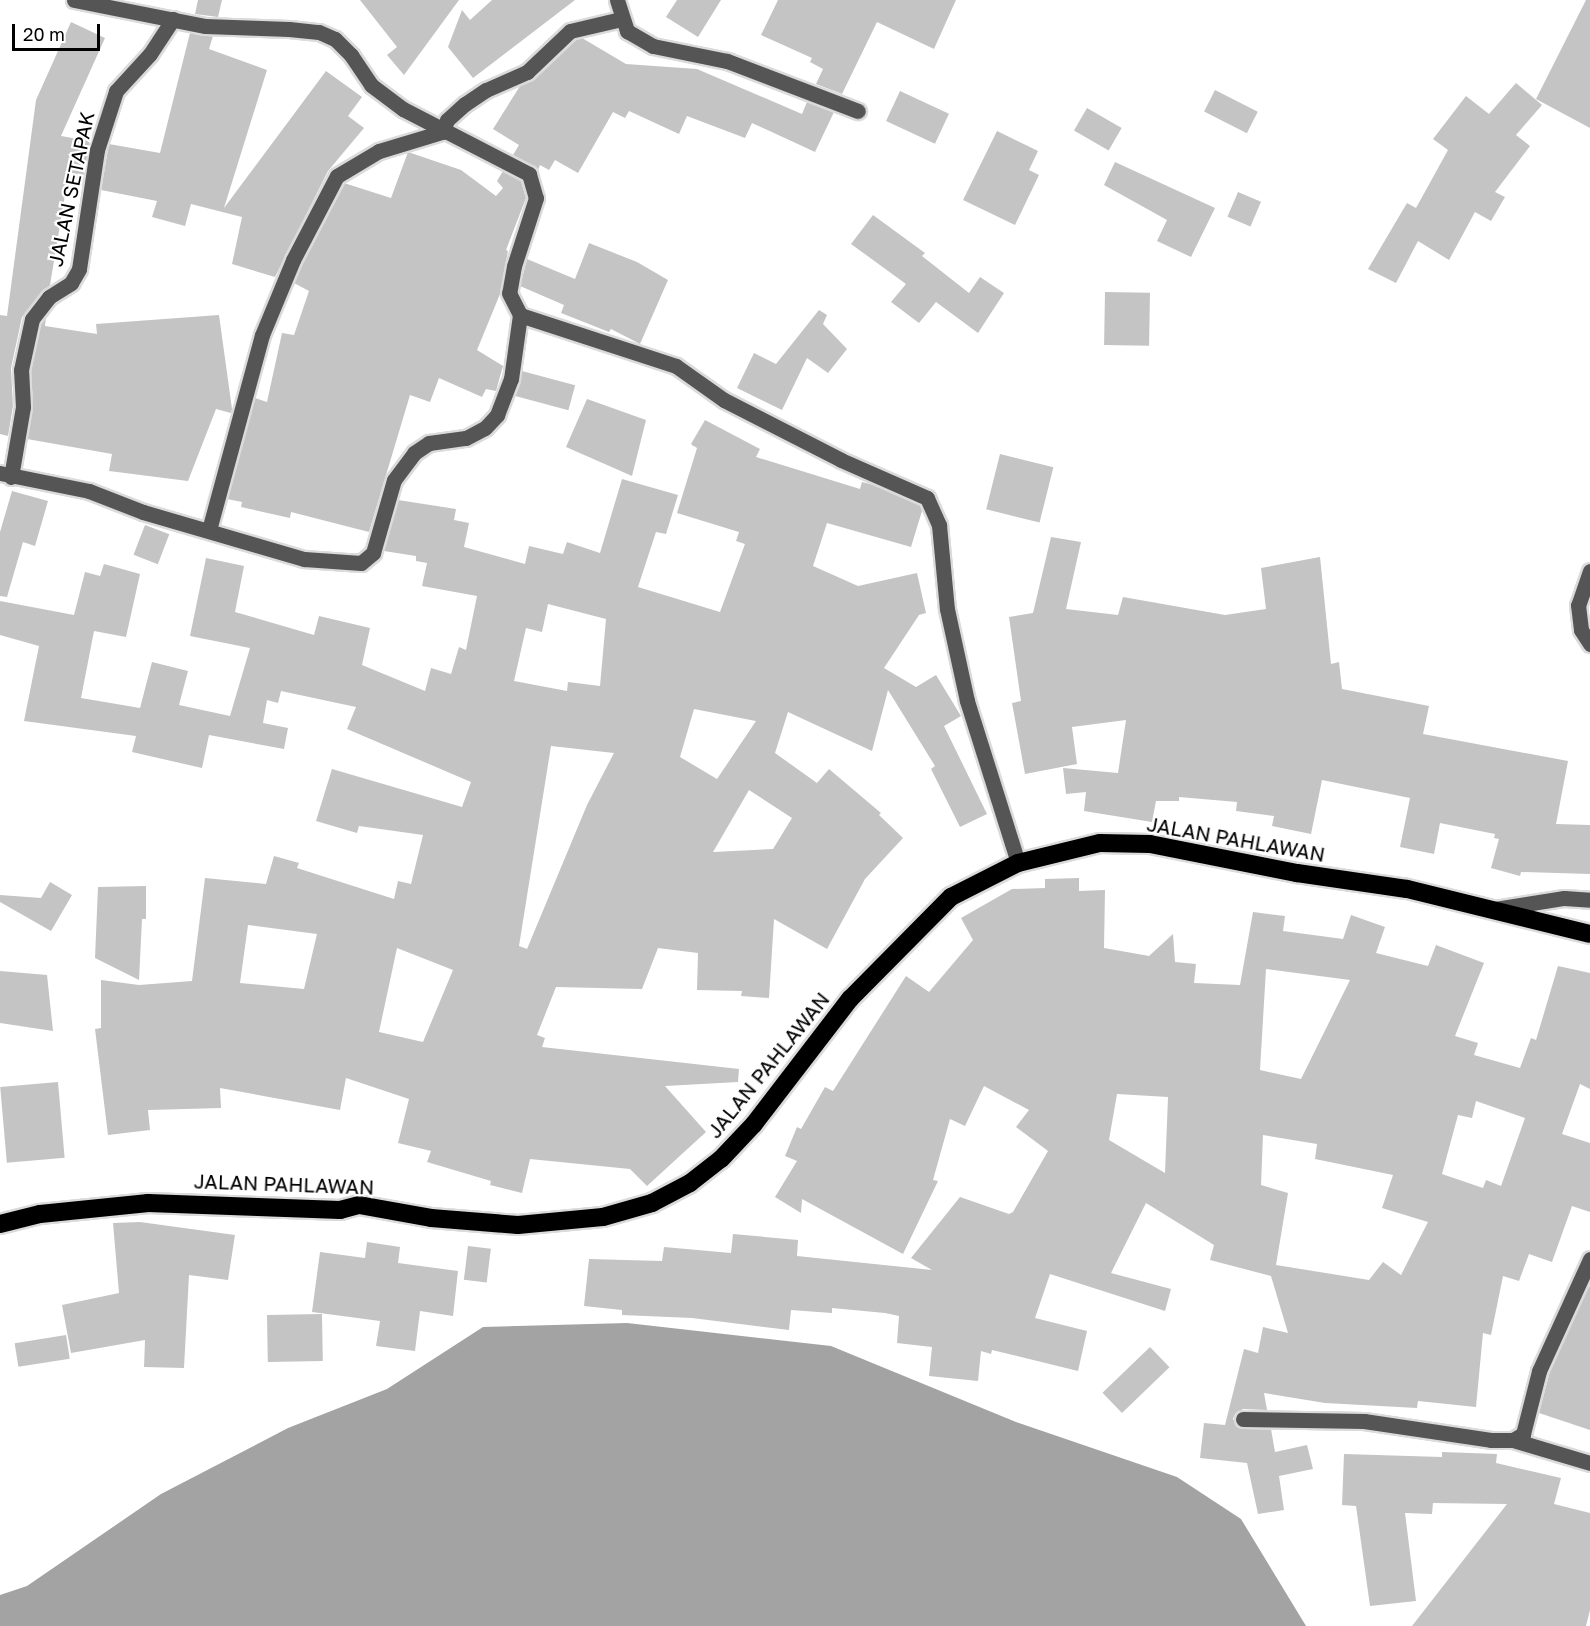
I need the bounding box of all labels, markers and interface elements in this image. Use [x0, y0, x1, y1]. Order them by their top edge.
scale bar [15, 12, 104, 50]
text: 20 m [23, 23, 65, 45]
street label: JALAN SETAPAK [43, 109, 99, 269]
street label: JALAN PAHLAWAN [1145, 812, 1327, 866]
street label: JALAN PAHLAWAN [702, 987, 834, 1143]
street label: JALAN PAHLAWAN [193, 1169, 375, 1199]

